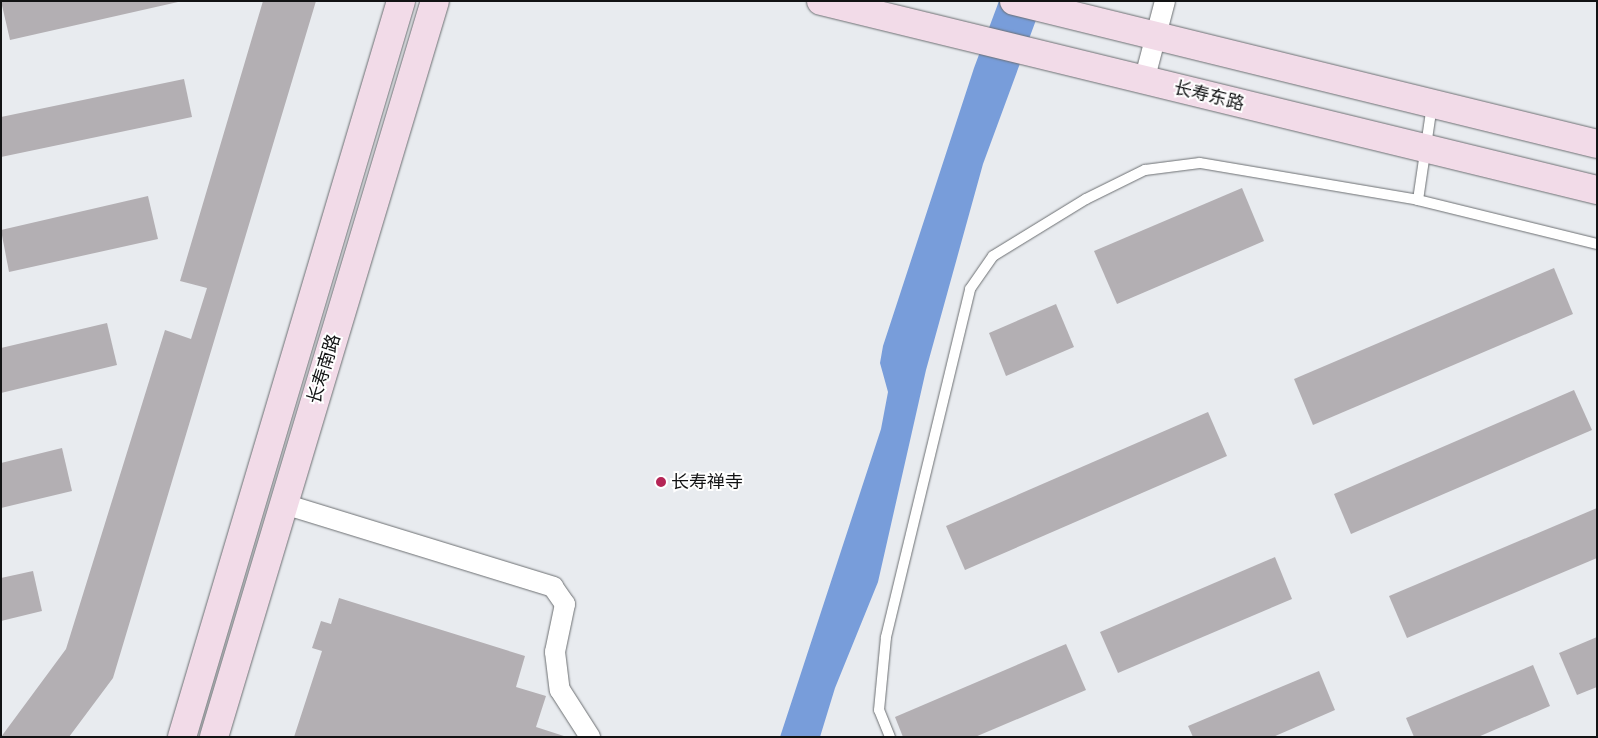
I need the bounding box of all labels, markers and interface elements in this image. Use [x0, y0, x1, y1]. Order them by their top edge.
street label: 长寿东路 [1171, 77, 1247, 115]
street label: 长寿南路 [303, 331, 345, 407]
place label: 长寿禅寺 [671, 471, 743, 493]
marker: 长寿禅寺 [655, 476, 667, 488]

